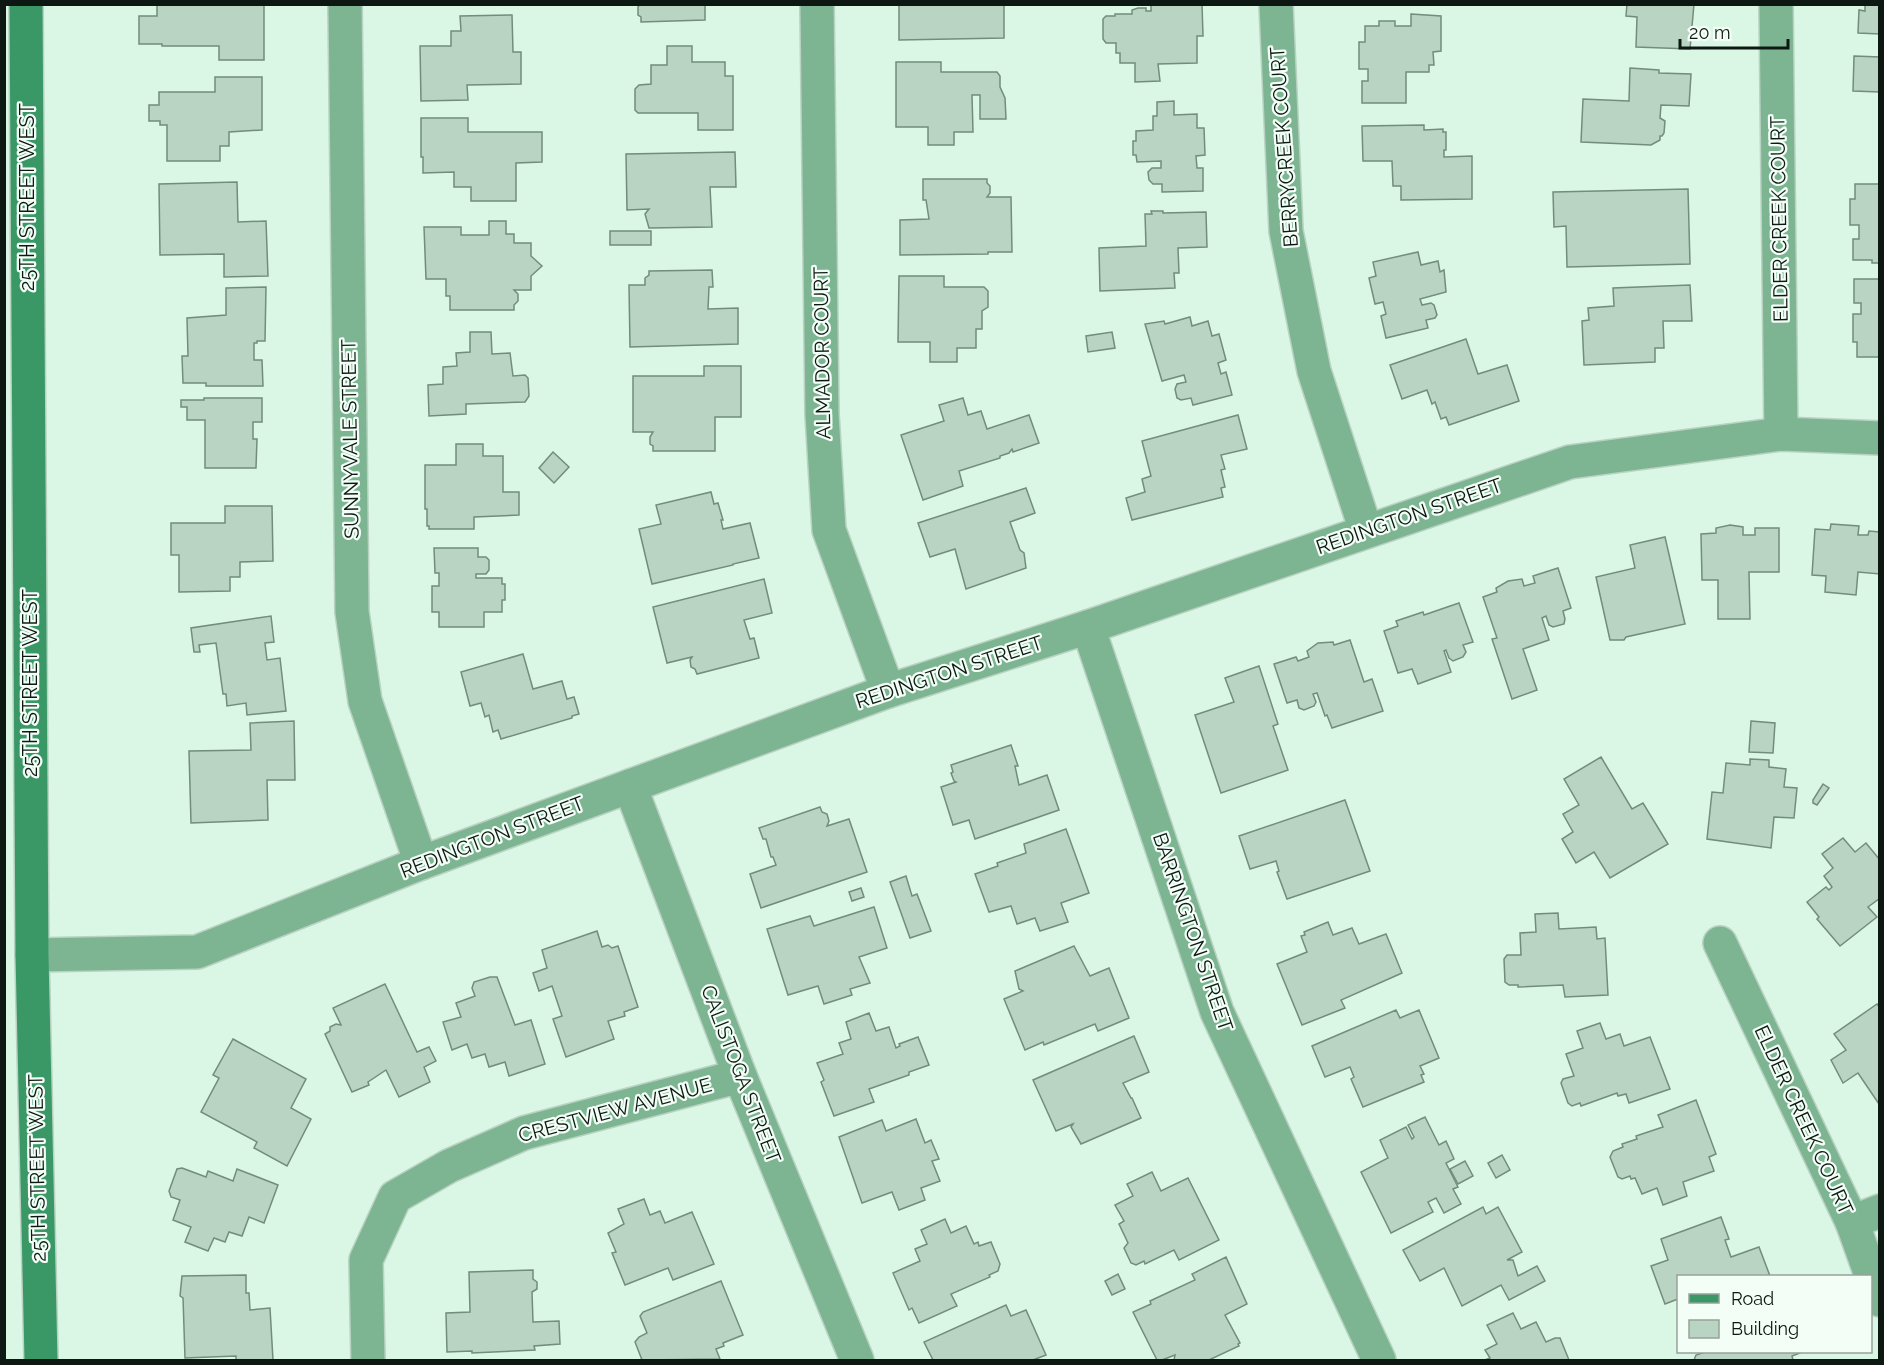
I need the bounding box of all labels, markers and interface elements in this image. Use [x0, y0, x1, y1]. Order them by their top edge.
scale bar [1680, 12, 1788, 50]
text: 20 m [1689, 22, 1731, 43]
street label: BERRYCREEK COURT [1265, 46, 1303, 248]
street label: 25TH STREET WEST [15, 103, 39, 291]
street label: ELDER CREEK COURT [1765, 116, 1793, 322]
street label: ALMADOR COURT [808, 267, 836, 439]
street label: SUNNYVALE STREET [336, 339, 364, 539]
street label: REDINGTON STREET [1313, 473, 1505, 559]
street label: 25TH STREET WEST [18, 589, 42, 777]
street label: REDINGTON STREET [852, 630, 1046, 714]
street label: REDINGTON STREET [397, 791, 587, 883]
street label: BARRINGTON STREET [1148, 830, 1238, 1034]
street label: CALISTOGA STREET [696, 982, 786, 1166]
street label: ELDER CREEK COURT [1750, 1022, 1858, 1218]
street label: CRESTVIEW AVENUE [516, 1073, 714, 1147]
street label: 25TH STREET WEST [23, 1074, 51, 1262]
legend [1677, 1275, 1872, 1353]
text: Road [1731, 1288, 1774, 1309]
text: Building [1731, 1318, 1799, 1339]

